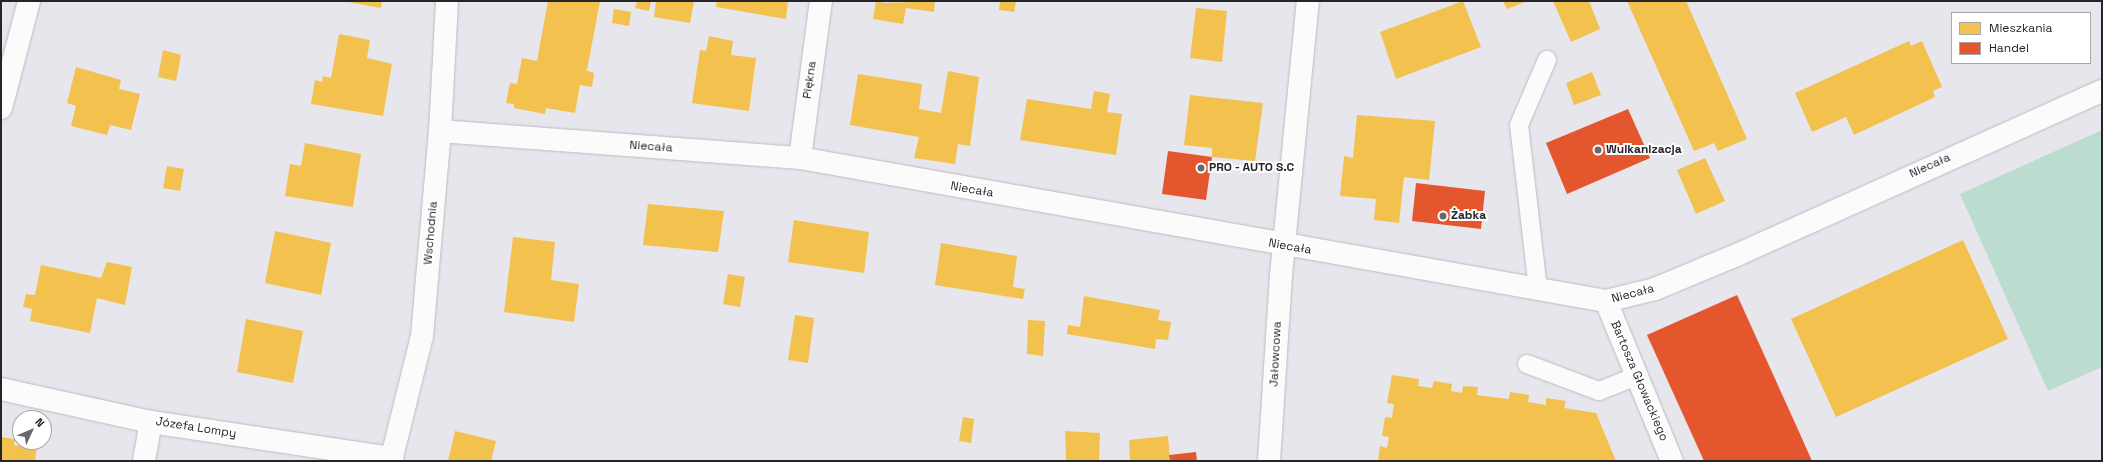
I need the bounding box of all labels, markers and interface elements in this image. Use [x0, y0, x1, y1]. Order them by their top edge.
legend [1951, 12, 2091, 64]
text: Mieszkania [1989, 20, 2052, 36]
text: Handel [1989, 40, 2029, 56]
street label: Piękna [800, 60, 820, 100]
street label: Niecała [629, 138, 673, 156]
place label: Wulkanizacja [1606, 143, 1682, 157]
marker: Wulkanizacja [1593, 145, 1603, 155]
street label: Niecała [1907, 151, 1953, 181]
place label: PRO - AUTO S.C [1209, 161, 1295, 175]
marker: PRO - AUTO S.C [1196, 163, 1206, 173]
street label: Niecała [949, 179, 995, 201]
street label: Wschodnia [421, 201, 441, 265]
place label: Żabka [1451, 209, 1486, 223]
marker: Żabka [1438, 211, 1448, 221]
street label: Niecała [1267, 236, 1313, 258]
street label: Niecała [1610, 281, 1656, 307]
street label: Bartosza Głowackiego [1607, 319, 1671, 443]
street label: Jałowcowa [1267, 321, 1285, 387]
north arrow [12, 410, 52, 450]
text: N [32, 415, 48, 430]
street label: Józefa Lompy [155, 415, 237, 441]

